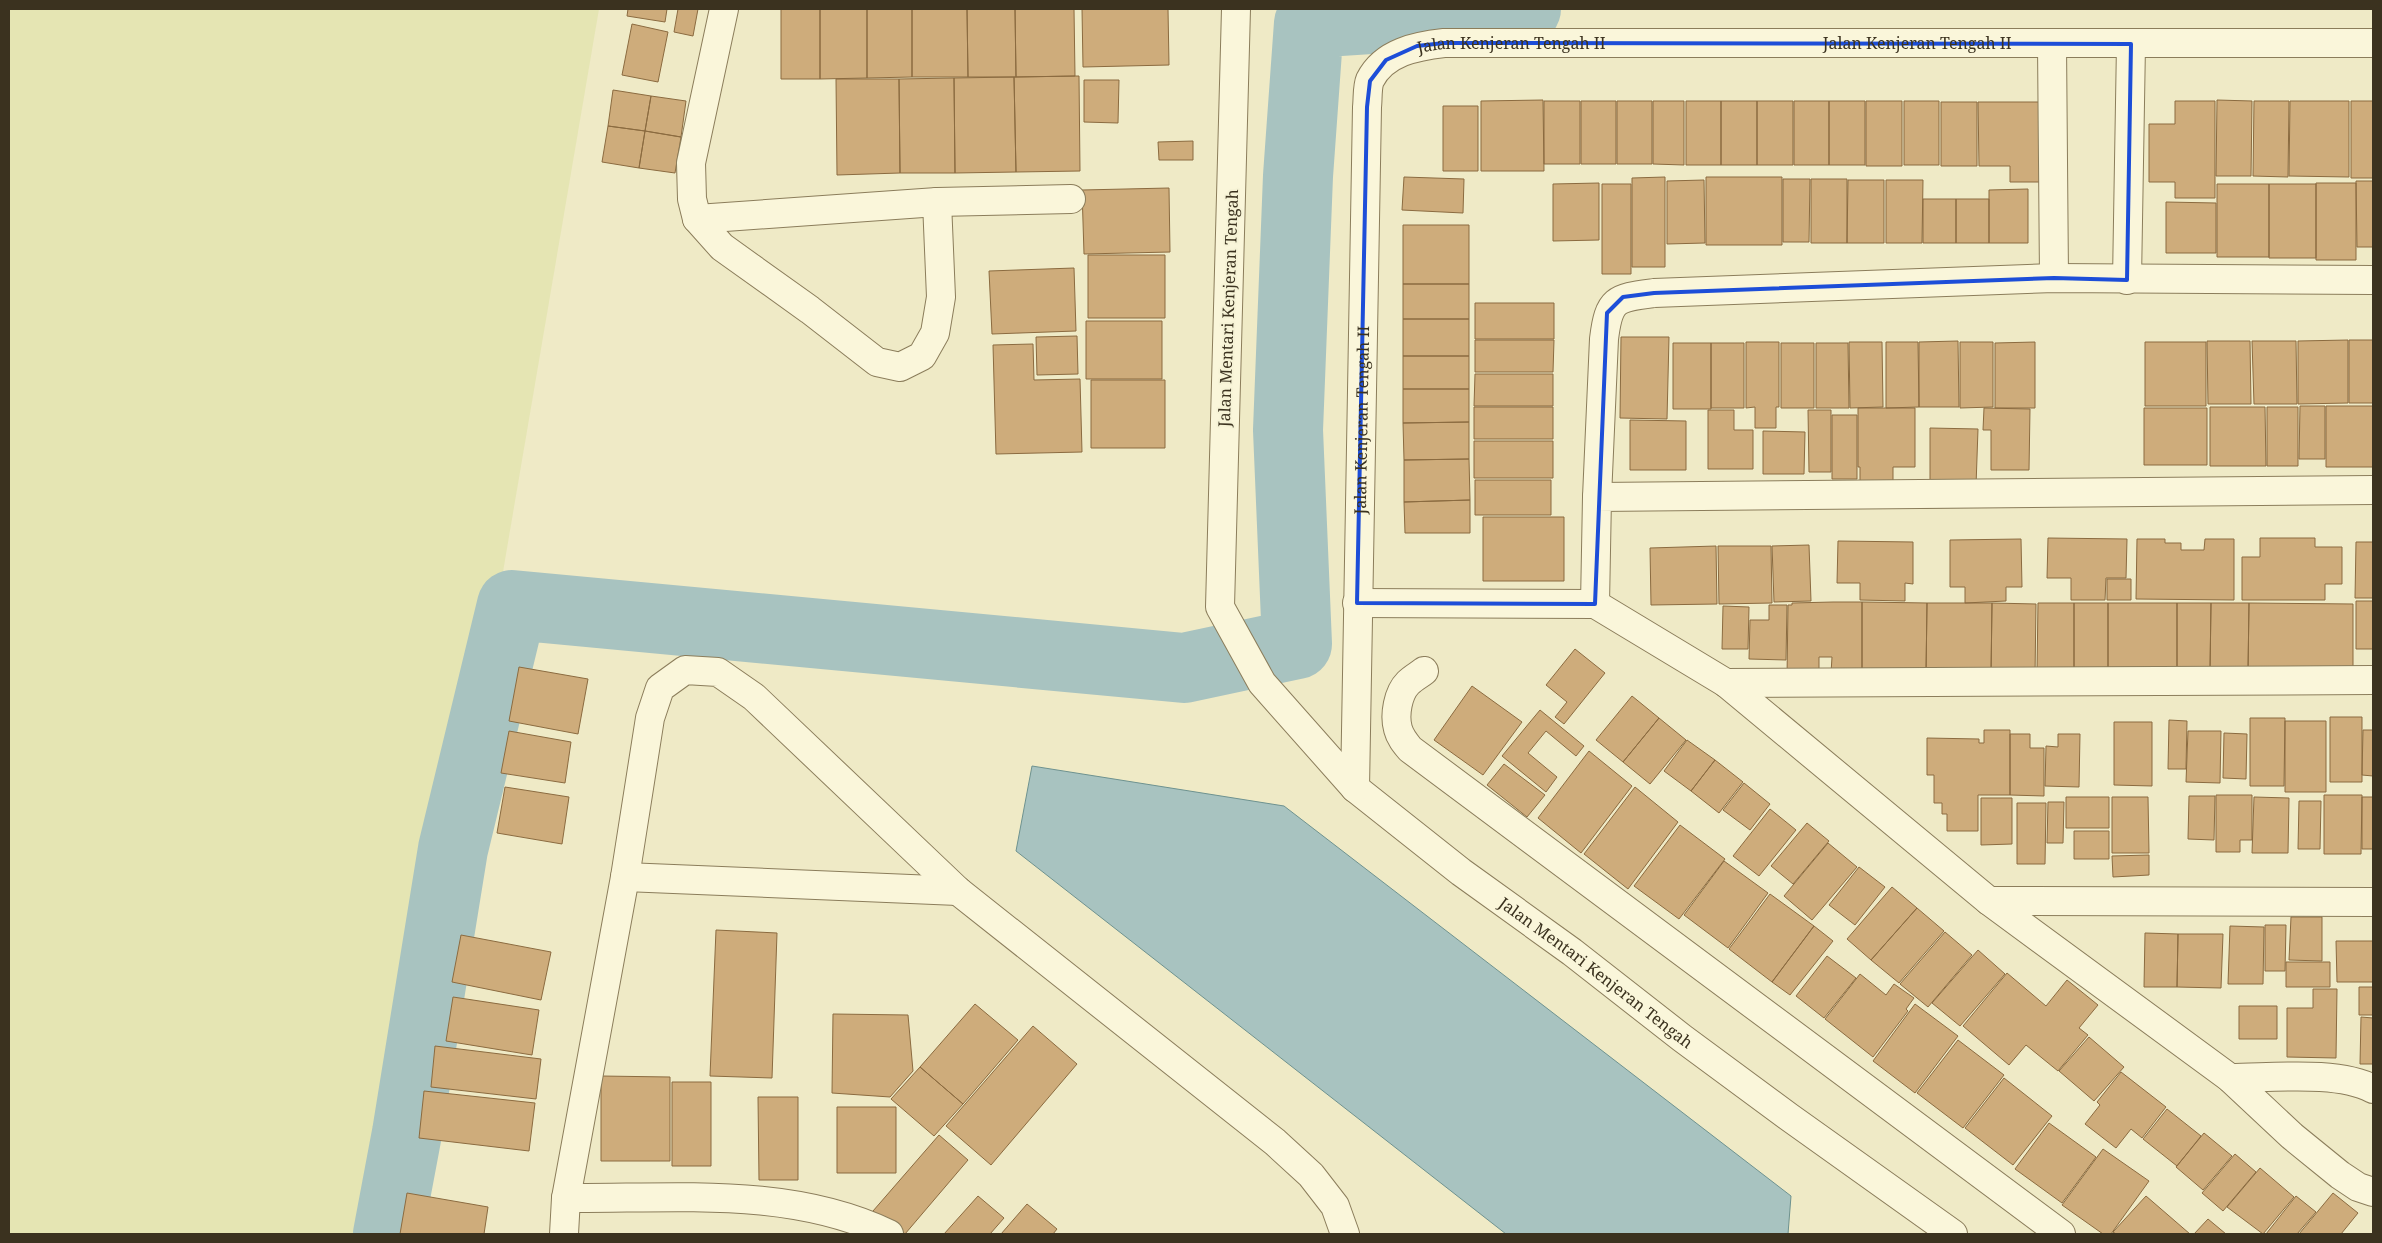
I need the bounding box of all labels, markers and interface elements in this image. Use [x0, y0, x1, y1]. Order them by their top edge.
street label: Jalan Kenjeran Tengah II [1414, 32, 1606, 58]
street label: Jalan Kenjeran Tengah II [1822, 32, 2012, 54]
street label: Jalan Mentari Kenjeran Tengah [1213, 189, 1243, 428]
street label: Jalan Kenjeran Tengah II [1349, 325, 1374, 516]
street label: Jalan Mentari Kenjeran Tengah [1494, 891, 1697, 1053]

